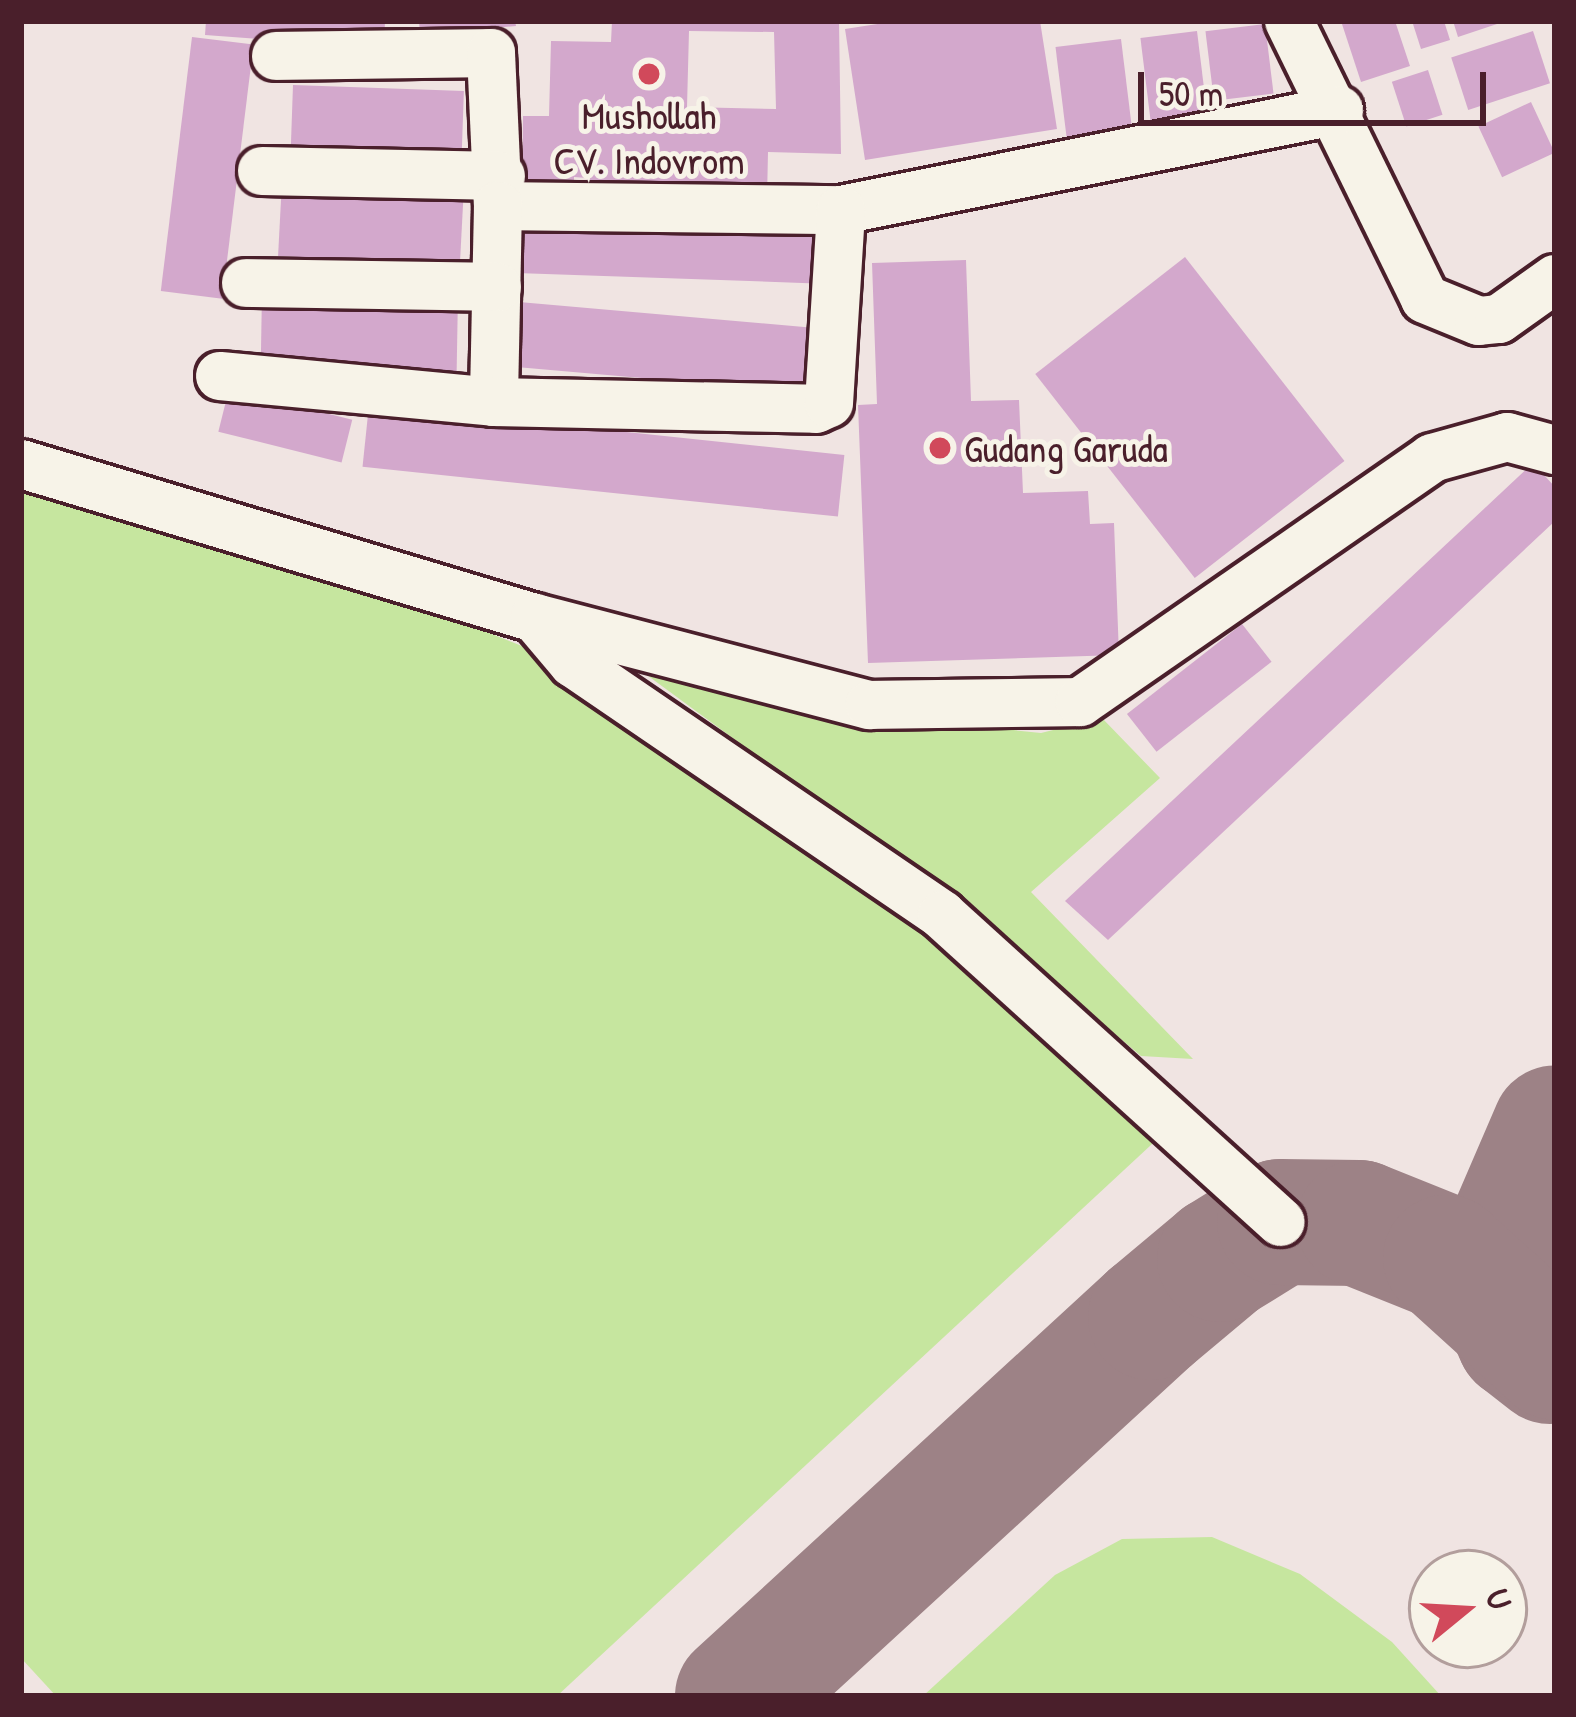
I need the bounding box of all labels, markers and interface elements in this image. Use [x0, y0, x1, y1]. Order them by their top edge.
scale bar [1144, 48, 1492, 122]
marker: Mushollah CV. Indovrom [636, 61, 662, 87]
text: 50 m [1159, 68, 1223, 117]
place label: Mushollah CV. Indovrom [553, 93, 745, 184]
place label: Gudang Garuda [964, 425, 1168, 471]
marker: Gudang Garuda [927, 435, 953, 461]
north arrow [1408, 1549, 1528, 1669]
text: U [1476, 1583, 1523, 1614]

